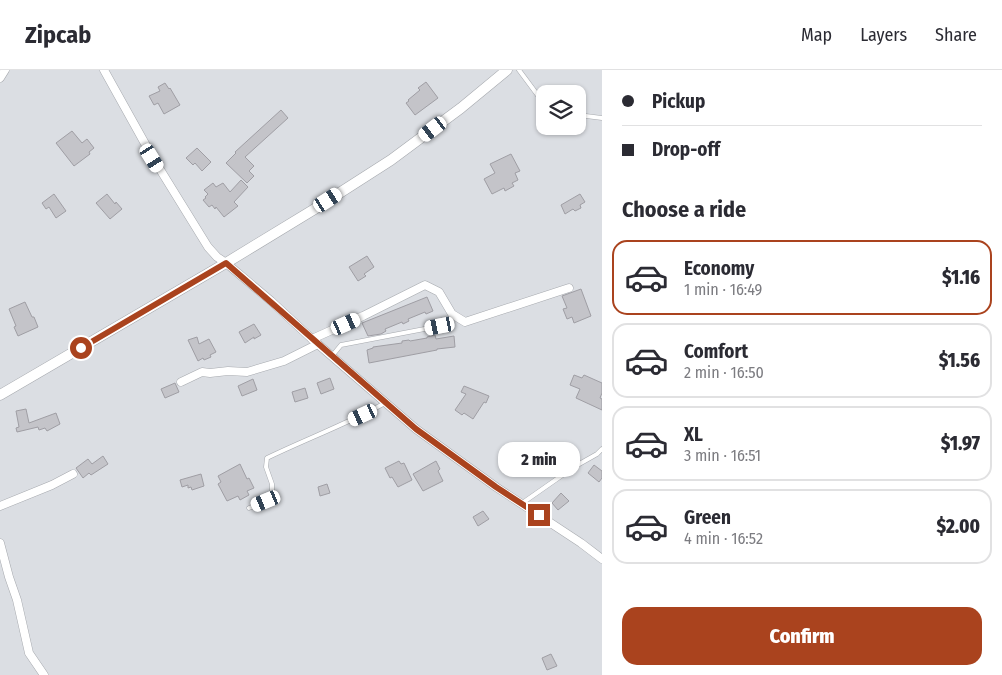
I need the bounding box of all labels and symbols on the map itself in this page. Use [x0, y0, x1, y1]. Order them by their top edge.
car [416, 114, 449, 144]
car [137, 141, 166, 175]
car [311, 186, 344, 214]
car [329, 311, 362, 337]
car [423, 316, 456, 336]
route start [70, 337, 92, 359]
car [346, 402, 379, 428]
callout: 2 min [498, 442, 580, 478]
car [249, 488, 282, 514]
route end [528, 504, 550, 526]

